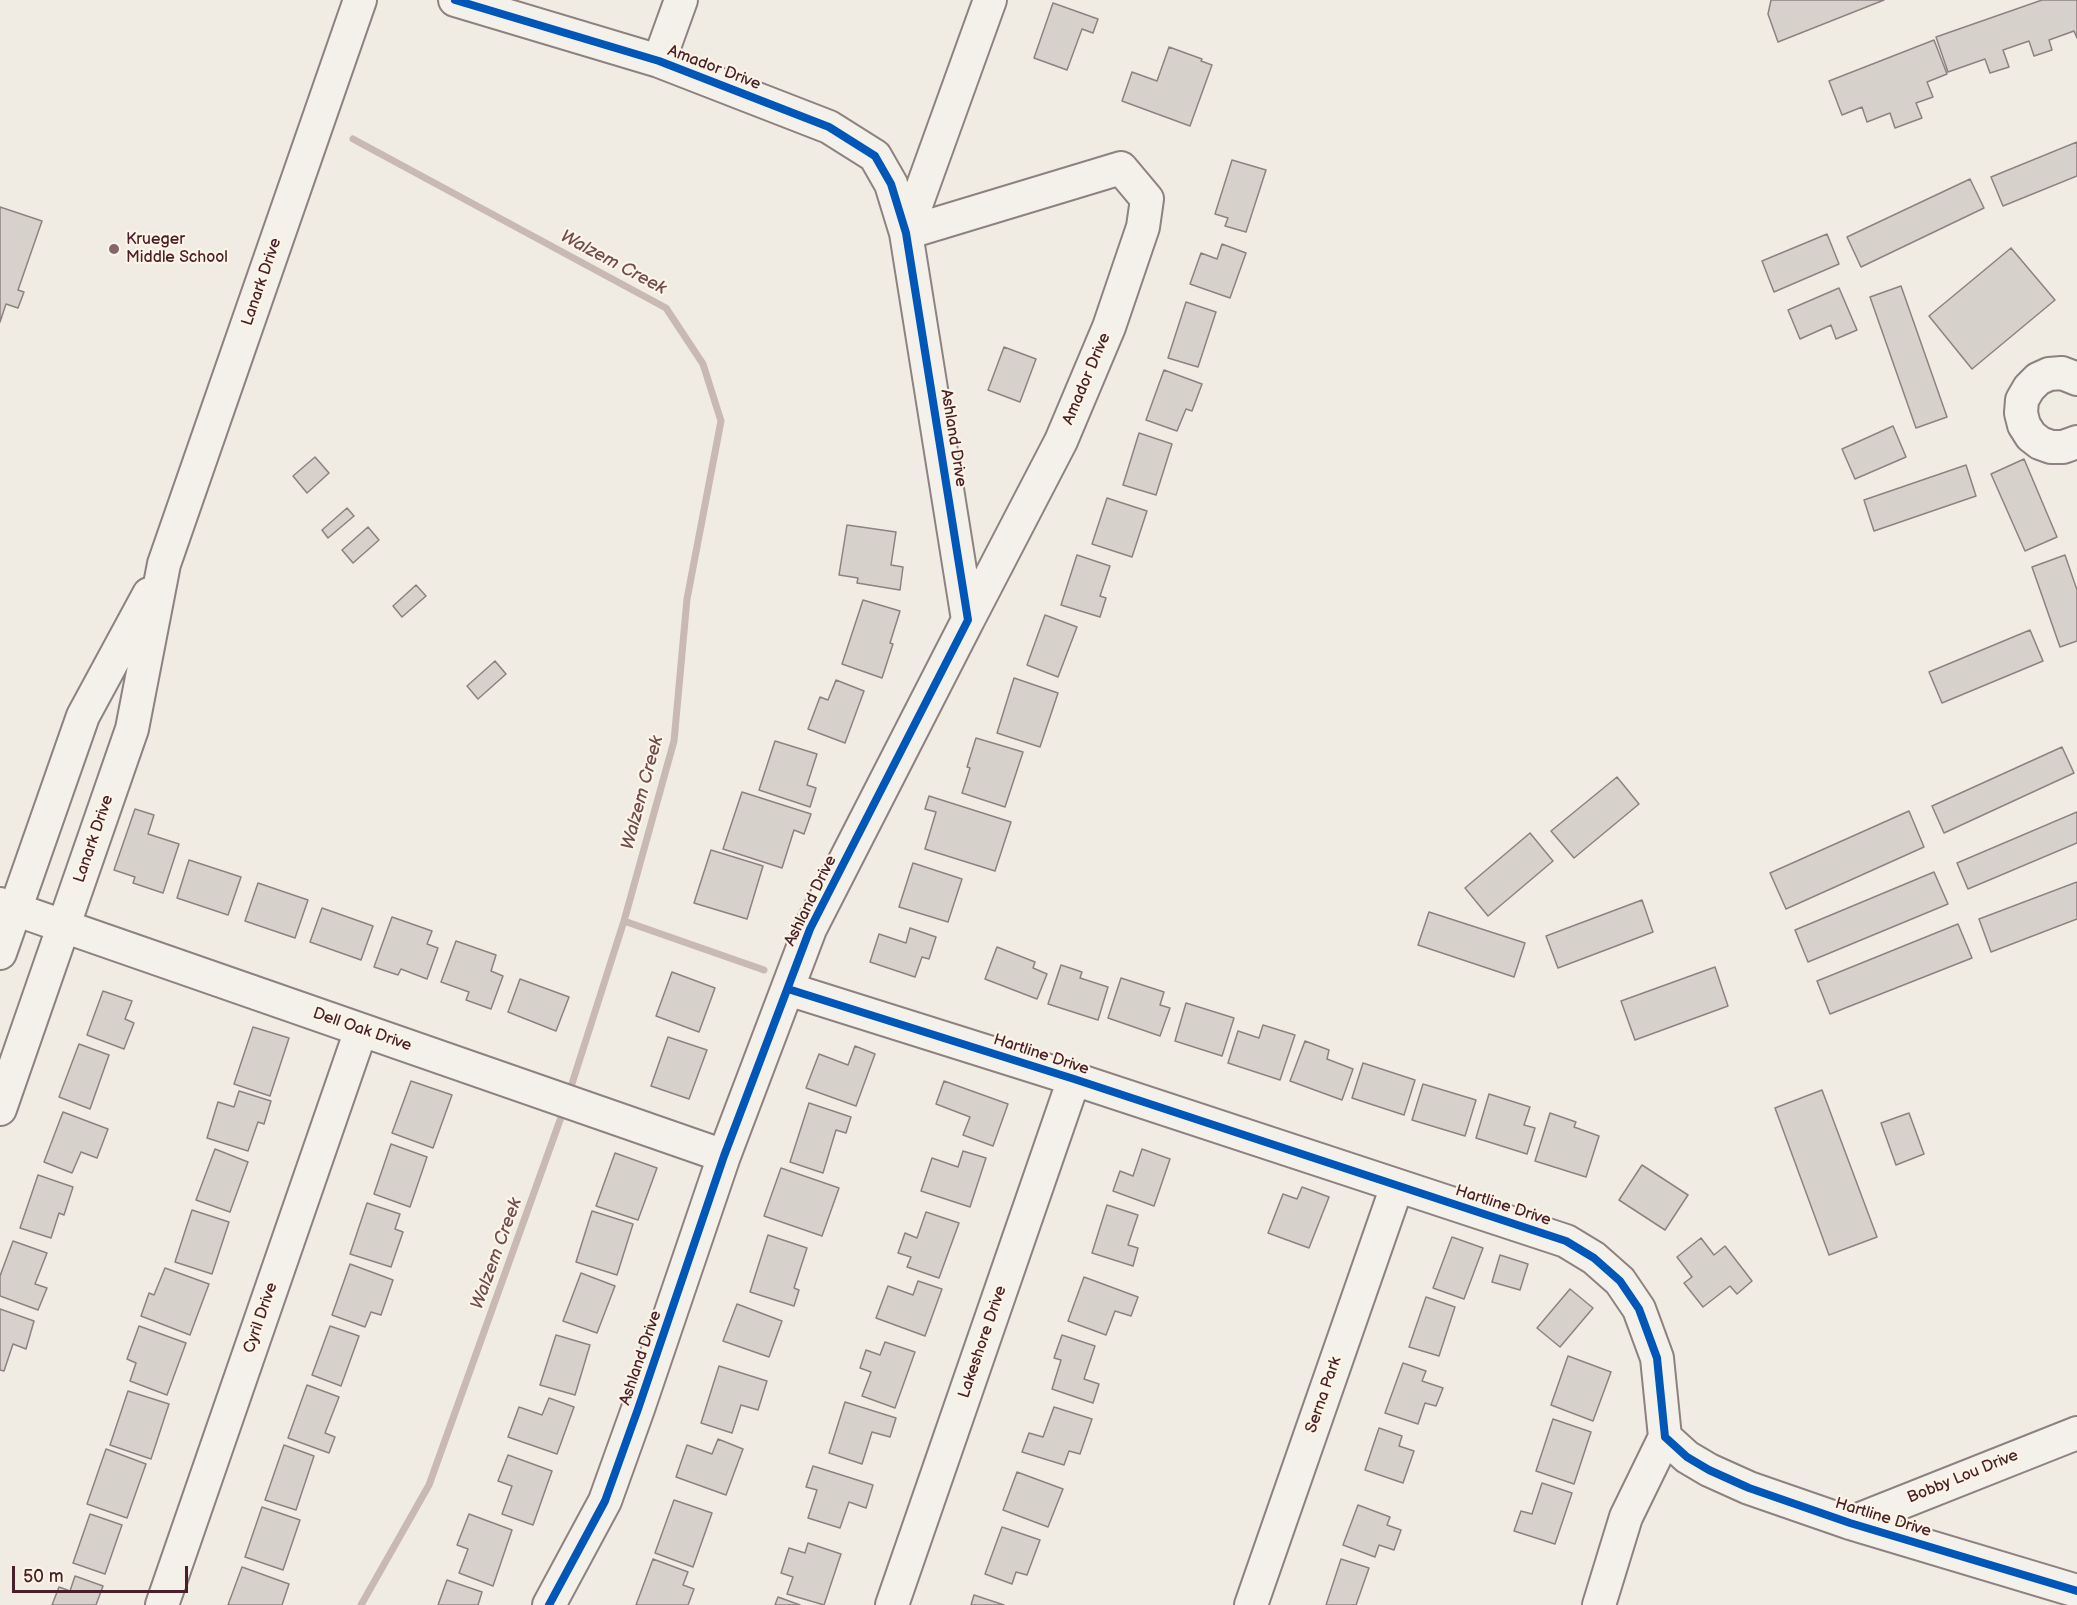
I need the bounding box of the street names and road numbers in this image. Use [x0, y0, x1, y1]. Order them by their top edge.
street label: Amador Drive [665, 41, 763, 95]
street label: Lanark Drive [238, 236, 286, 328]
street label: Amador Drive [1059, 330, 1115, 428]
street label: Ashland Drive [936, 388, 970, 488]
street label: Lanark Drive [70, 793, 118, 885]
street label: Ashland Drive [781, 852, 841, 950]
street label: Dell Oak Drive [310, 1004, 414, 1056]
street label: Hartline Drive [991, 1031, 1091, 1079]
street label: Hartline Drive [1453, 1182, 1553, 1230]
street label: Cyril Drive [240, 1280, 282, 1356]
street label: Lakeshore Drive [955, 1283, 1011, 1401]
street label: Ashland Drive [616, 1308, 666, 1408]
street label: Serna Park [1302, 1354, 1346, 1436]
street label: Bobby Lou Drive [1905, 1446, 2021, 1508]
street label: Hartline Drive [1833, 1494, 1933, 1542]

